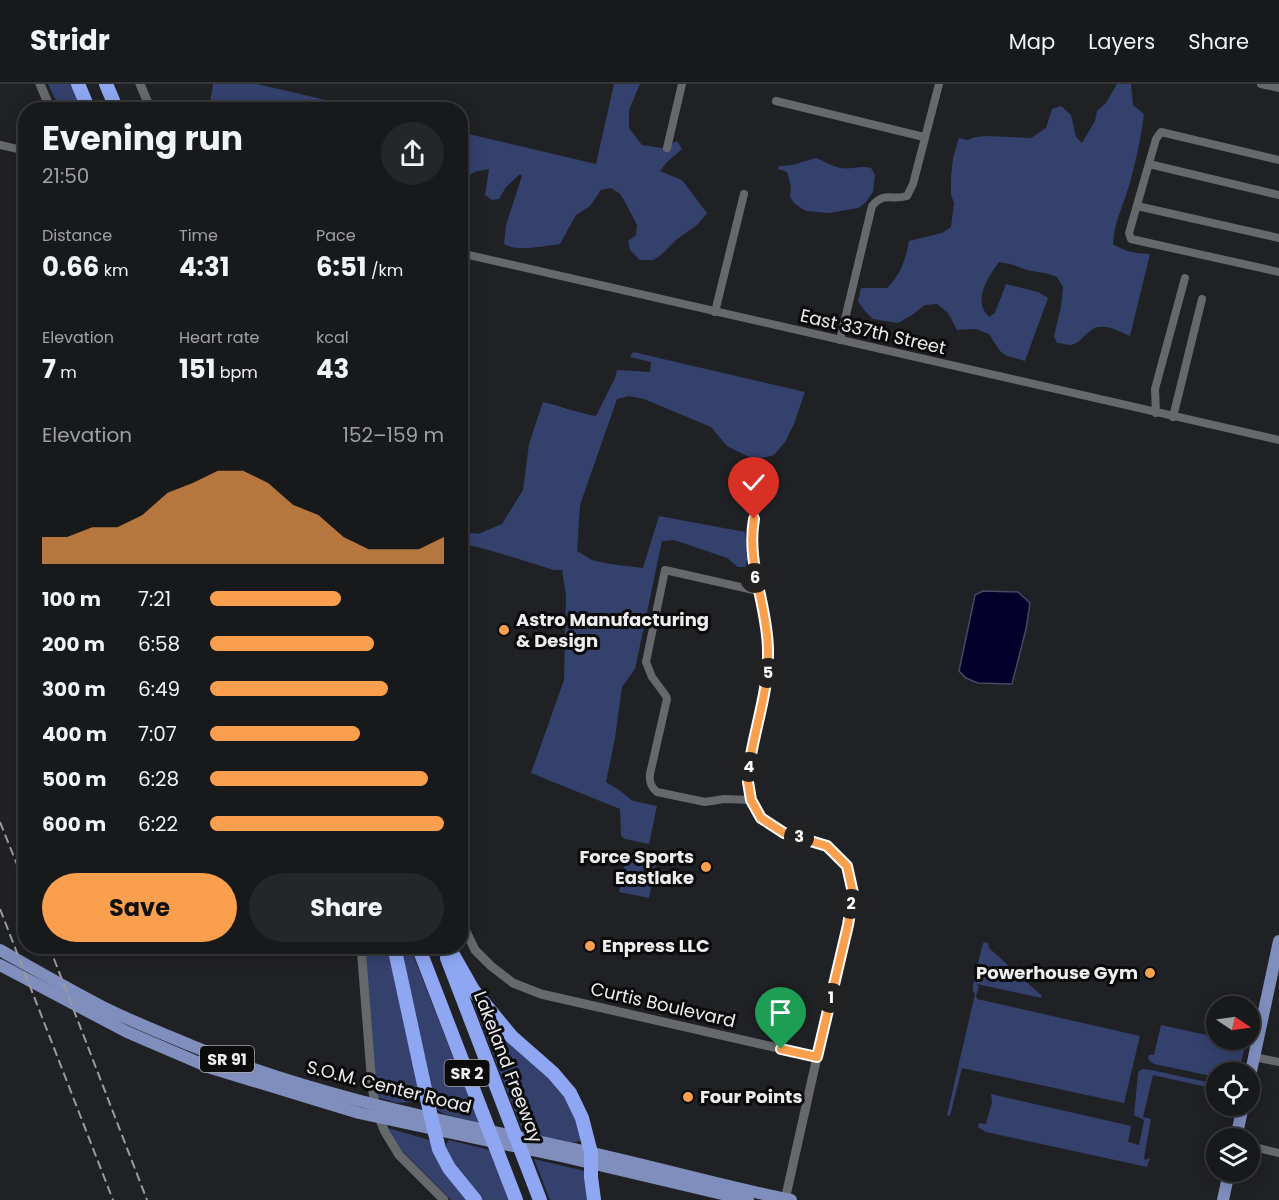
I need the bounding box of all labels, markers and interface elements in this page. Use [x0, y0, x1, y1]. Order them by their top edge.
text: Stridr [30, 21, 110, 60]
text: Map [1009, 27, 1055, 56]
text: Layers [1088, 27, 1155, 56]
text: Share [1188, 27, 1249, 56]
text: Evening run [42, 115, 243, 162]
button: share [381, 122, 444, 185]
text: 21:50 [42, 162, 89, 190]
text: Distance [42, 224, 112, 247]
text: Time [179, 224, 218, 247]
text: Pace [316, 224, 356, 247]
text: 0.66 [42, 249, 99, 285]
text: 4:31 [179, 249, 230, 285]
text: 6:51 [316, 249, 367, 285]
text: km [99, 259, 128, 282]
text: /km [367, 259, 403, 282]
street label: East 337th Street [798, 303, 948, 360]
text: Elevation [42, 326, 114, 349]
text: Heart rate [179, 326, 259, 349]
text: kcal [316, 326, 349, 349]
text: 7 [42, 351, 56, 387]
text: 151 [179, 351, 215, 387]
text: 43 [316, 351, 349, 387]
text: m [56, 361, 77, 384]
text: bpm [215, 361, 258, 384]
text: Elevation [42, 421, 132, 449]
text: 152–159 m [343, 421, 444, 449]
pin [728, 457, 779, 519]
icon: check [737, 466, 770, 499]
pin: 6 [740, 563, 770, 593]
text: 6 [750, 566, 760, 589]
text: 100 m [42, 585, 101, 613]
text: 7:21 [138, 585, 171, 613]
place label: Astro Manufacturing & Design [516, 607, 709, 653]
marker: Astro Manufacturing & Design [497, 623, 511, 637]
text: 200 m [42, 630, 105, 658]
text: 6:58 [138, 630, 180, 658]
pin: 5 [753, 658, 783, 688]
text: 5 [763, 661, 773, 684]
text: 300 m [42, 675, 106, 703]
text: 6:49 [138, 675, 180, 703]
text: 400 m [42, 720, 107, 748]
text: 7:07 [138, 720, 177, 748]
pin: 4 [734, 752, 764, 782]
text: 4 [744, 755, 754, 778]
text: 500 m [42, 765, 107, 793]
text: 6:28 [138, 765, 179, 793]
text: 600 m [42, 810, 106, 838]
text: 6:22 [138, 810, 178, 838]
pin: 3 [784, 822, 814, 852]
text: 3 [794, 825, 804, 848]
place label: Force Sports Eastlake [579, 844, 694, 890]
marker: Force Sports Eastlake [699, 860, 713, 874]
button: Save [42, 873, 237, 942]
button: Share [249, 873, 444, 942]
pin: 2 [836, 889, 866, 919]
text: 2 [846, 892, 856, 915]
place label: Enpress LLC [602, 933, 710, 958]
marker: Enpress LLC [583, 939, 597, 953]
place label: Powerhouse Gym [976, 960, 1138, 985]
marker: Powerhouse Gym [1143, 966, 1157, 980]
street label: Curtis Boulevard [588, 976, 738, 1033]
pin: 1 [816, 983, 846, 1013]
text: 1 [828, 986, 834, 1009]
street label: Lakeland Freeway [468, 987, 549, 1146]
pin [755, 987, 806, 1049]
icon: arrive [764, 996, 797, 1029]
north arrow [1206, 996, 1260, 1050]
map controls [1206, 996, 1260, 1182]
road number: SR 91 [200, 1046, 254, 1072]
street label: S.O.M. Center Road [304, 1054, 474, 1119]
road number: SR 2 [444, 1060, 490, 1086]
button: locate [1206, 1062, 1260, 1116]
place label: Four Points [700, 1084, 802, 1109]
marker: Four Points [681, 1090, 695, 1104]
button: layers [1206, 1128, 1260, 1182]

